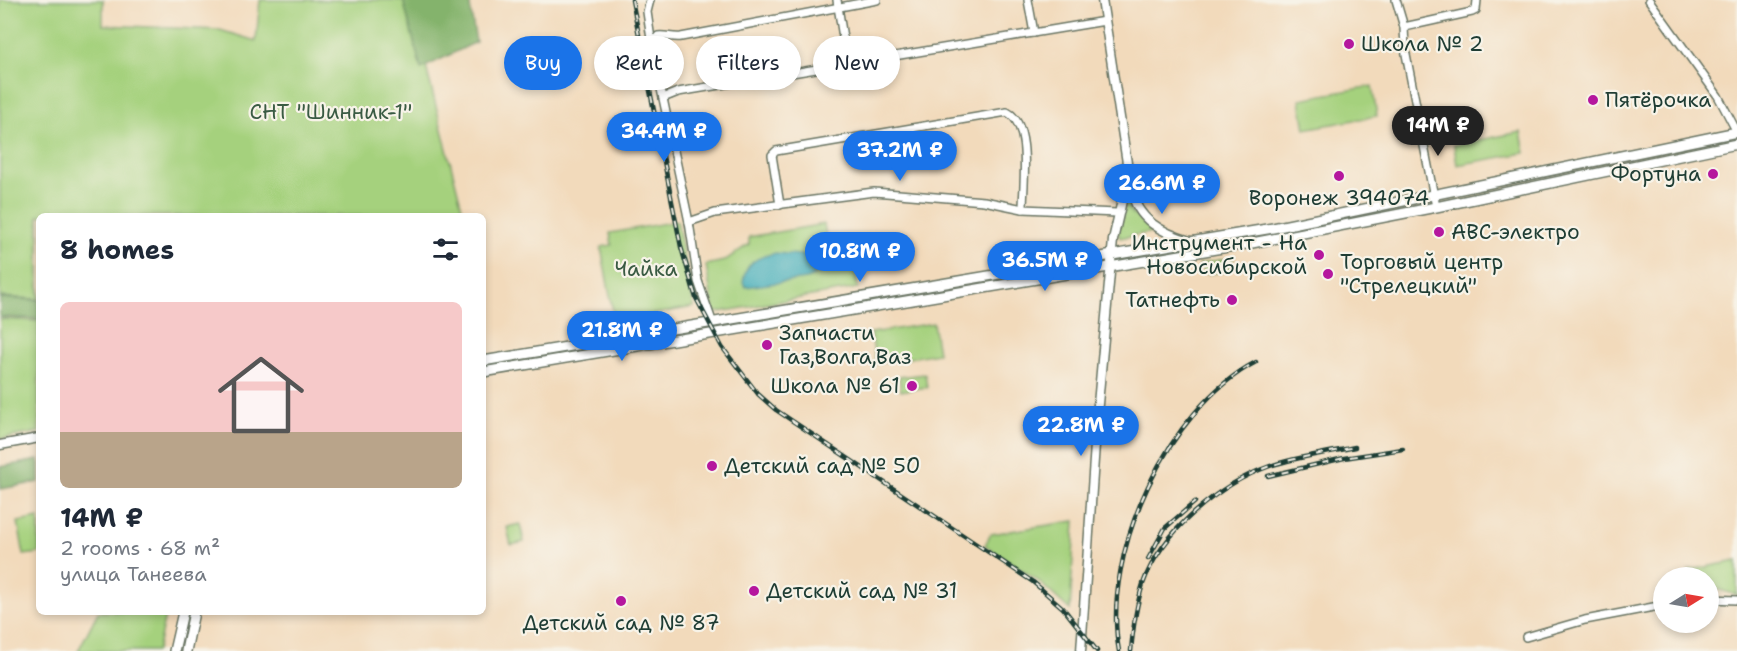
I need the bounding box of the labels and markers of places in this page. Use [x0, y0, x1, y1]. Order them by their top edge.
place label: Школа № 2 [1361, 30, 1483, 58]
marker: Школа № 2 [1342, 37, 1356, 51]
place label: Пятёрочка [1605, 86, 1711, 114]
marker: Пятёрочка [1586, 93, 1600, 107]
pin: 14M ₽ [1396, 106, 1480, 157]
pin: 34.4M ₽ [609, 112, 719, 163]
pin: 37.2M ₽ [845, 131, 955, 182]
place label: Фортуна [1611, 160, 1701, 188]
pin: 26.6M ₽ [1107, 164, 1217, 215]
marker: Фортуна [1706, 167, 1720, 181]
marker: Воронеж 394074 [1332, 169, 1346, 183]
place label: Воронеж 394074 [1249, 184, 1429, 212]
place label: АВС-электро [1451, 218, 1580, 246]
marker: АВС-электро [1432, 225, 1446, 239]
place label: Инструмент - На Новосибирской [1131, 229, 1307, 281]
pin: 10.8M ₽ [805, 232, 915, 283]
pin: 36.5M ₽ [990, 241, 1100, 292]
marker: Инструмент - На Новосибирской [1312, 248, 1326, 262]
place label: Торговый центр "Стрелецкий" [1340, 248, 1503, 300]
marker: Торговый центр "Стрелецкий" [1321, 267, 1335, 281]
place label: Татнефть [1125, 286, 1220, 314]
marker: Татнефть [1225, 293, 1239, 307]
pin: 21.8M ₽ [567, 311, 677, 362]
place label: Запчасти Газ,Волга,Ваз [779, 319, 912, 371]
marker: Запчасти Газ,Волга,Ваз [760, 338, 774, 352]
place label: Школа № 61 [770, 372, 900, 400]
marker: Школа № 61 [905, 379, 919, 393]
pin: 22.8M ₽ [1026, 406, 1136, 457]
place label: Детский сад № 50 [724, 452, 920, 480]
marker: Детский сад № 50 [705, 459, 719, 473]
place label: Детский сад № 31 [766, 577, 957, 605]
marker: Детский сад № 31 [747, 584, 761, 598]
marker: Детский сад № 87 [614, 594, 628, 608]
place label: Детский сад № 87 [522, 609, 720, 637]

